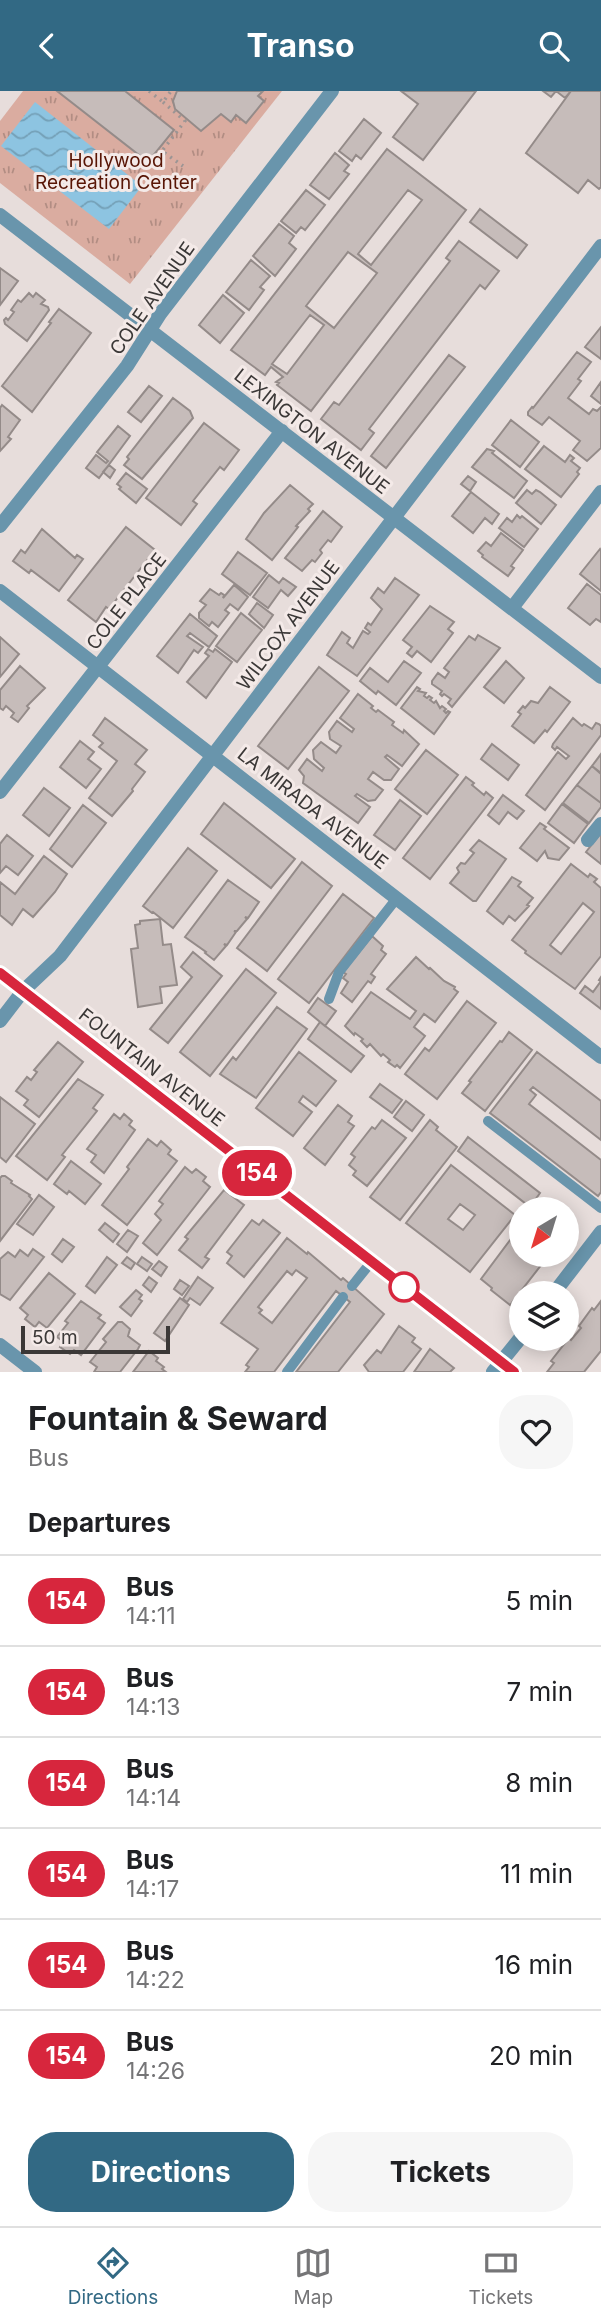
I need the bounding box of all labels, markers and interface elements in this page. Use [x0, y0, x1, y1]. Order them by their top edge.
text: Transo [246, 26, 355, 65]
icon: back [28, 27, 66, 65]
icon: search [535, 27, 573, 65]
park label: Hollywood Recreation Center [35, 149, 197, 194]
street label: COLE AVENUE [105, 238, 200, 359]
street label: LEXINGTON AVENUE [230, 364, 394, 499]
street label: COLE PLACE [81, 548, 171, 654]
street label: WILCOX AVENUE [232, 556, 345, 695]
street label: LA MIRADA AVENUE [233, 743, 392, 874]
street label: FOUNTAIN AVENUE [74, 1003, 229, 1132]
line badge: 154 [217, 1150, 297, 1196]
text: 154 [236, 1158, 278, 1187]
north arrow [509, 1197, 579, 1267]
map controls [509, 1197, 579, 1351]
unlabelled marker [389, 1272, 419, 1302]
button: layers [509, 1281, 579, 1351]
scale bar [21, 1323, 170, 1355]
text: 50 m [32, 1326, 78, 1349]
button: heart [499, 1395, 573, 1469]
text: Fountain & Seward [28, 1398, 328, 1438]
text: Bus [28, 1444, 69, 1472]
text: Departures [28, 1507, 171, 1538]
text: Bus [126, 1571, 174, 1602]
text: 5 min [505, 1585, 573, 1616]
text: 154 [46, 1586, 87, 1615]
text: 14:11 [126, 1602, 176, 1630]
text: Bus [126, 1662, 174, 1693]
text: 7 min [507, 1676, 573, 1707]
text: 154 [46, 1677, 87, 1706]
text: 14:13 [126, 1693, 180, 1721]
text: Bus [126, 1753, 174, 1784]
text: 8 min [505, 1767, 573, 1798]
text: 154 [46, 1768, 87, 1797]
text: 14:14 [126, 1784, 181, 1812]
text: Bus [126, 1844, 174, 1875]
text: 11 min [500, 1858, 573, 1889]
text: 154 [46, 1859, 87, 1888]
text: 14:17 [126, 1875, 179, 1903]
text: Bus [126, 1935, 174, 1966]
text: 16 min [495, 1949, 573, 1980]
text: 154 [46, 1950, 87, 1979]
text: 14:22 [126, 1966, 185, 1994]
text: Bus [126, 2026, 174, 2057]
text: 20 min [489, 2040, 573, 2071]
text: 154 [46, 2041, 87, 2070]
text: 14:26 [126, 2057, 185, 2085]
button: Directions [28, 2132, 294, 2212]
button: Tickets [308, 2132, 573, 2212]
tab: Directions [68, 2244, 158, 2309]
tab: Map [294, 2244, 333, 2309]
tab: Tickets [468, 2244, 533, 2309]

